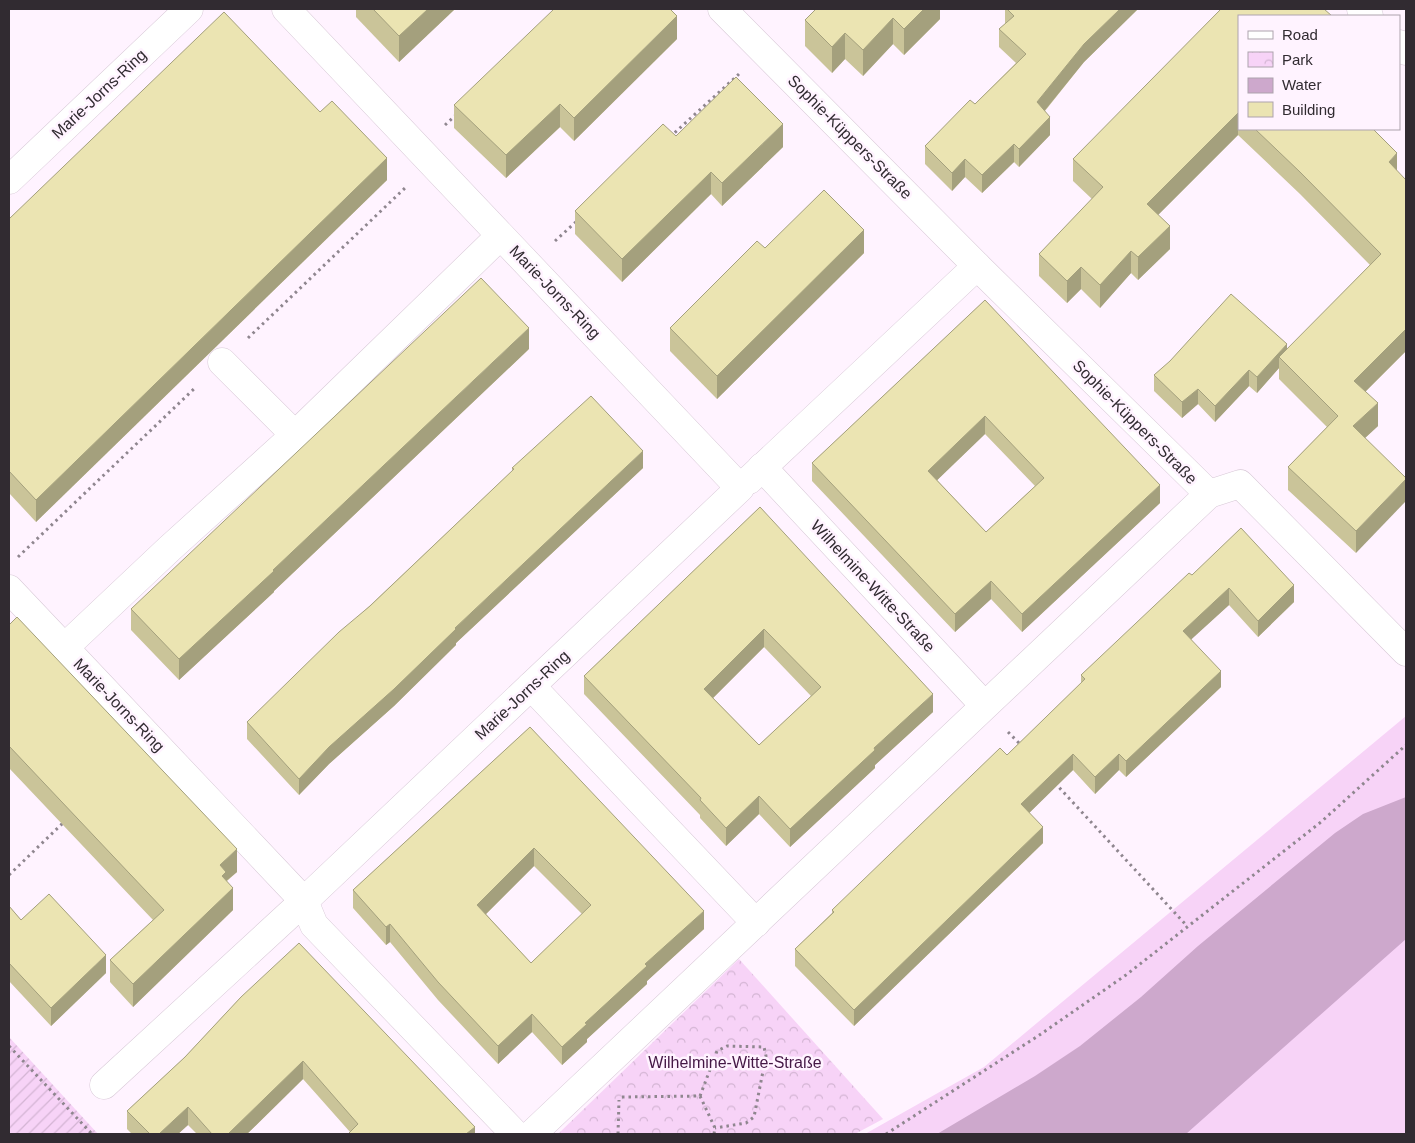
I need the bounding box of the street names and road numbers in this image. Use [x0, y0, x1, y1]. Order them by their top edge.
street label: Marie-Jorns-Ring [48, 46, 150, 142]
street label: Sophie-Küppers-Straße [785, 72, 916, 203]
street label: Marie-Jorns-Ring [506, 242, 604, 342]
street label: Sophie-Küppers-Straße [1070, 357, 1201, 488]
street label: Wilhelmine-Witte-Straße [808, 517, 938, 655]
street label: Marie-Jorns-Ring [471, 647, 573, 743]
street label: Marie-Jorns-Ring [70, 655, 168, 755]

